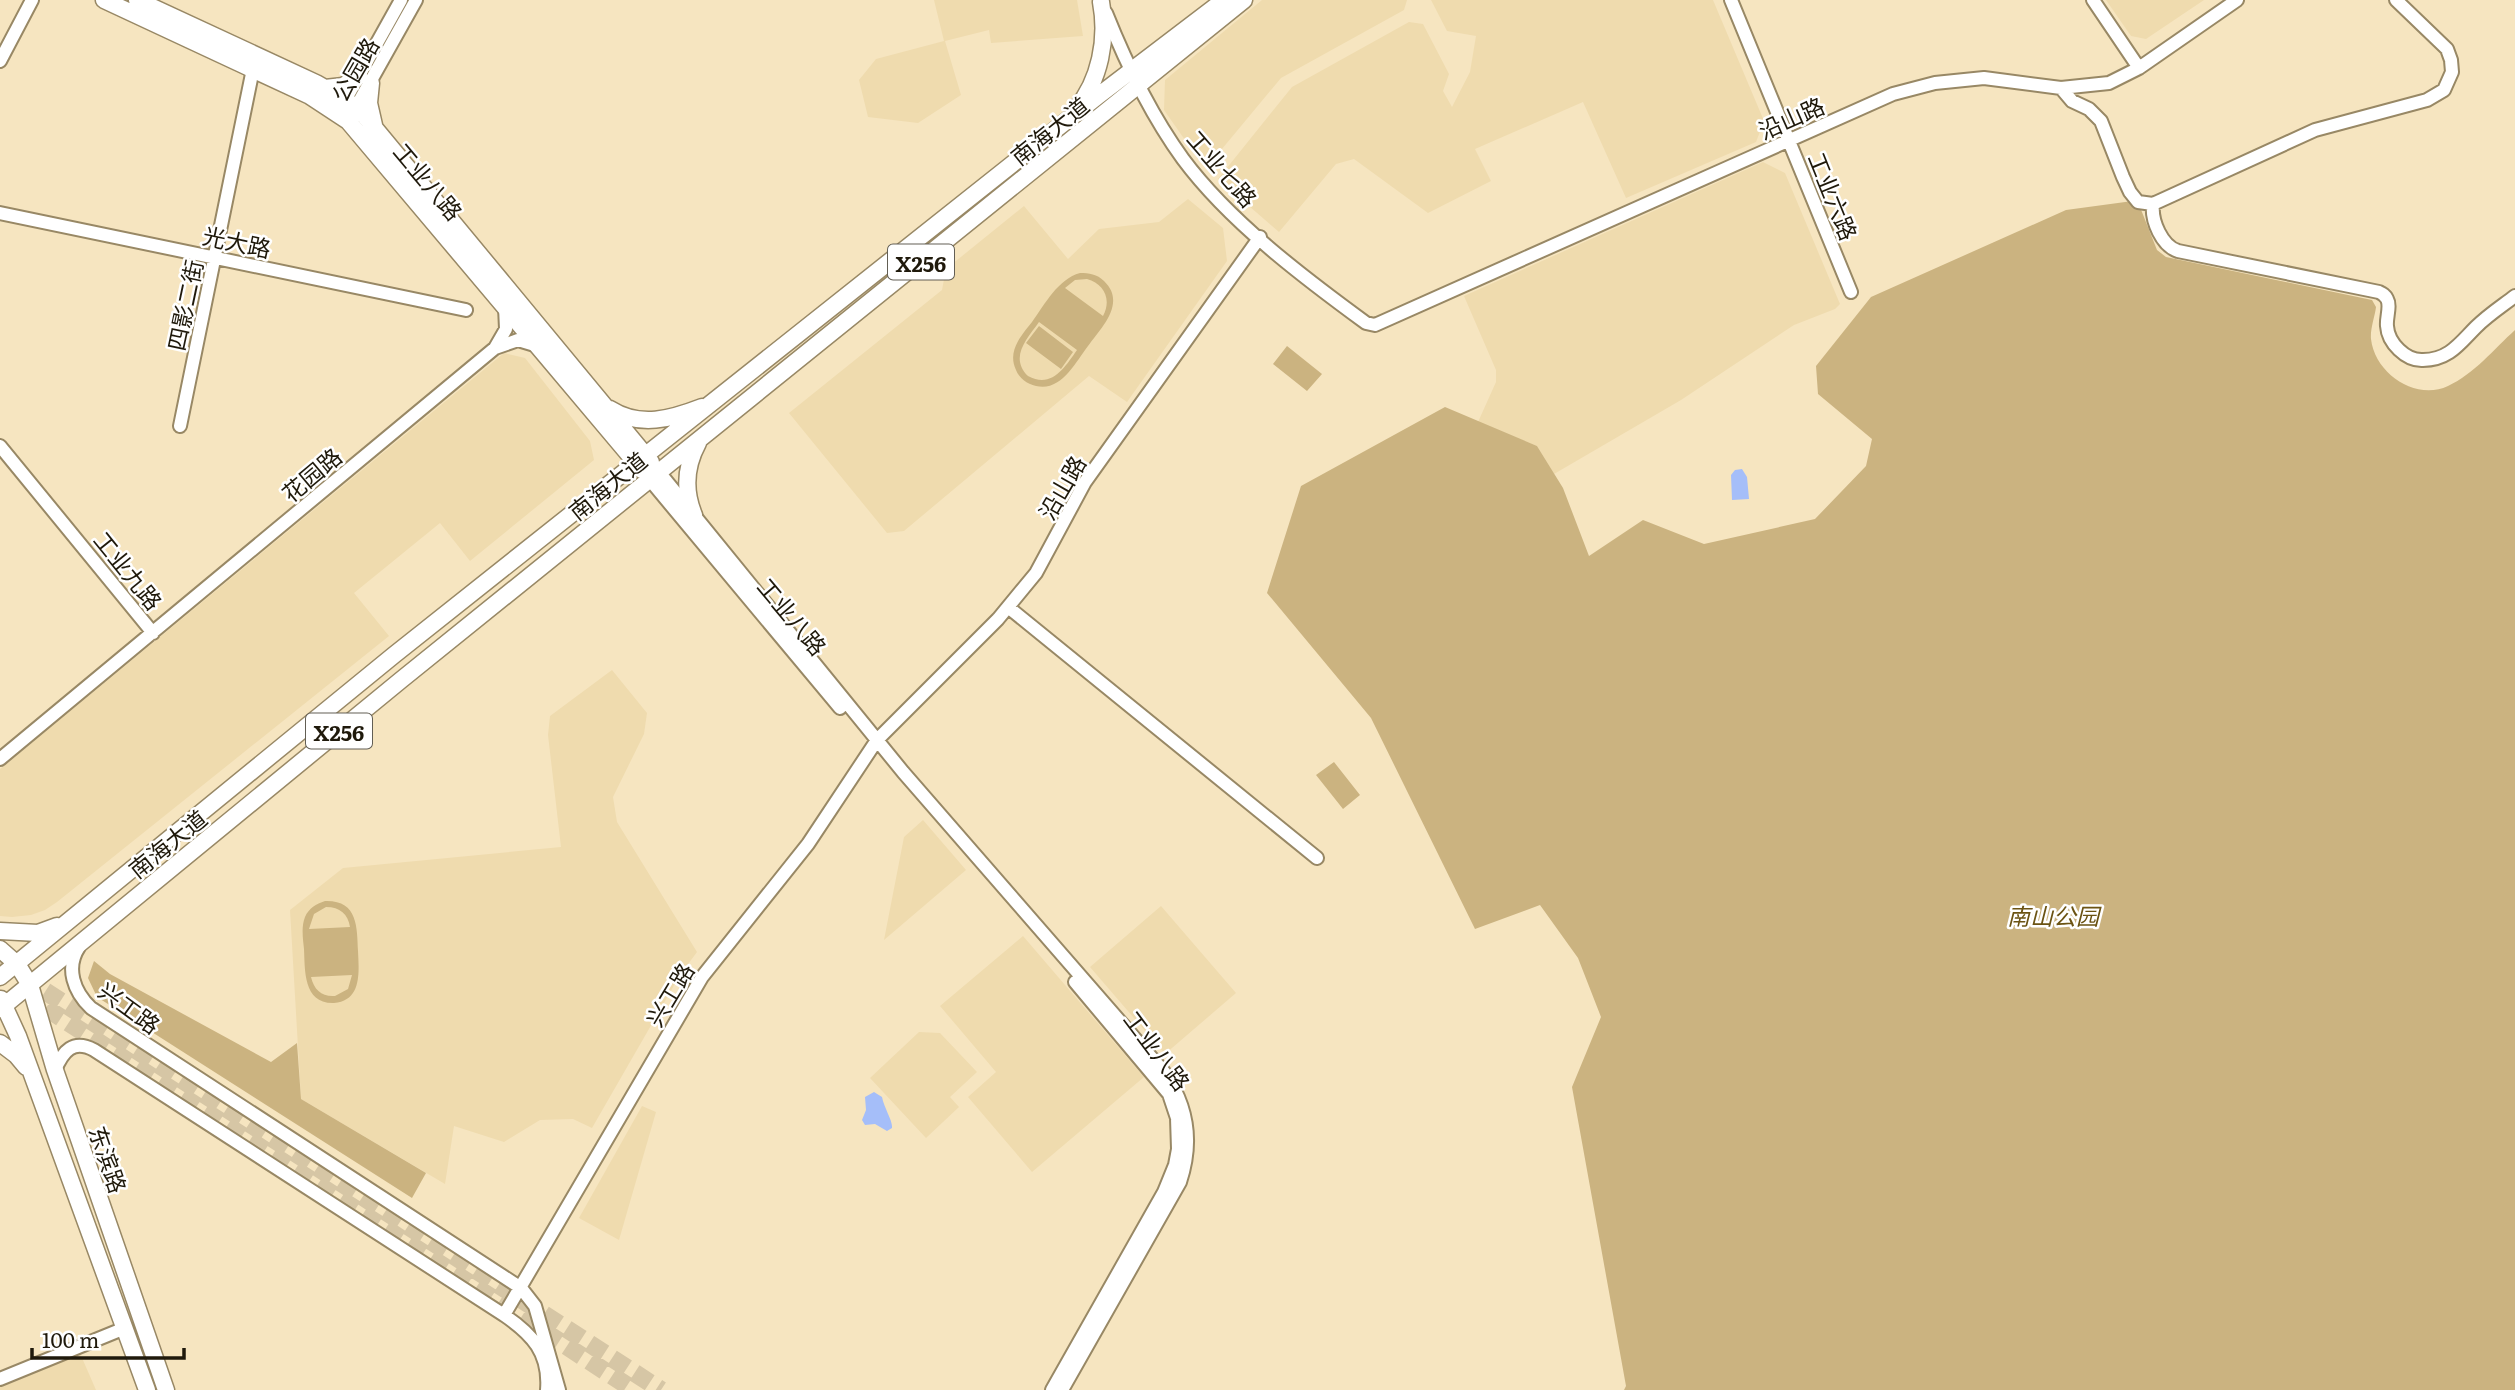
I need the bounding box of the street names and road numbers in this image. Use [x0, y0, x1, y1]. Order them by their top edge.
street label: 公园路 [322, 31, 386, 107]
street label: 沿山路 [1753, 87, 1829, 147]
street label: 南海大道 [1003, 88, 1095, 172]
street label: 工业七路 [1180, 122, 1266, 214]
street label: 工业八路 [386, 135, 472, 227]
street label: 工业六路 [1801, 147, 1867, 245]
street label: 光大路 [200, 217, 274, 265]
road number: X256 [888, 244, 954, 280]
street label: 四影二街 [158, 256, 210, 354]
street label: 花园路 [274, 439, 348, 509]
street label: 南海大道 [561, 443, 653, 527]
street label: 沿山路 [1029, 449, 1093, 525]
street label: 工业九路 [87, 524, 171, 616]
street label: 工业八路 [750, 570, 836, 662]
road number: X256 [306, 714, 372, 748]
street label: 南海大道 [121, 801, 213, 885]
street label: 兴工路 [637, 956, 701, 1032]
street label: 兴工路 [92, 973, 168, 1041]
street label: 工业八路 [1117, 1003, 1199, 1097]
street label: 东滨路 [82, 1121, 136, 1197]

